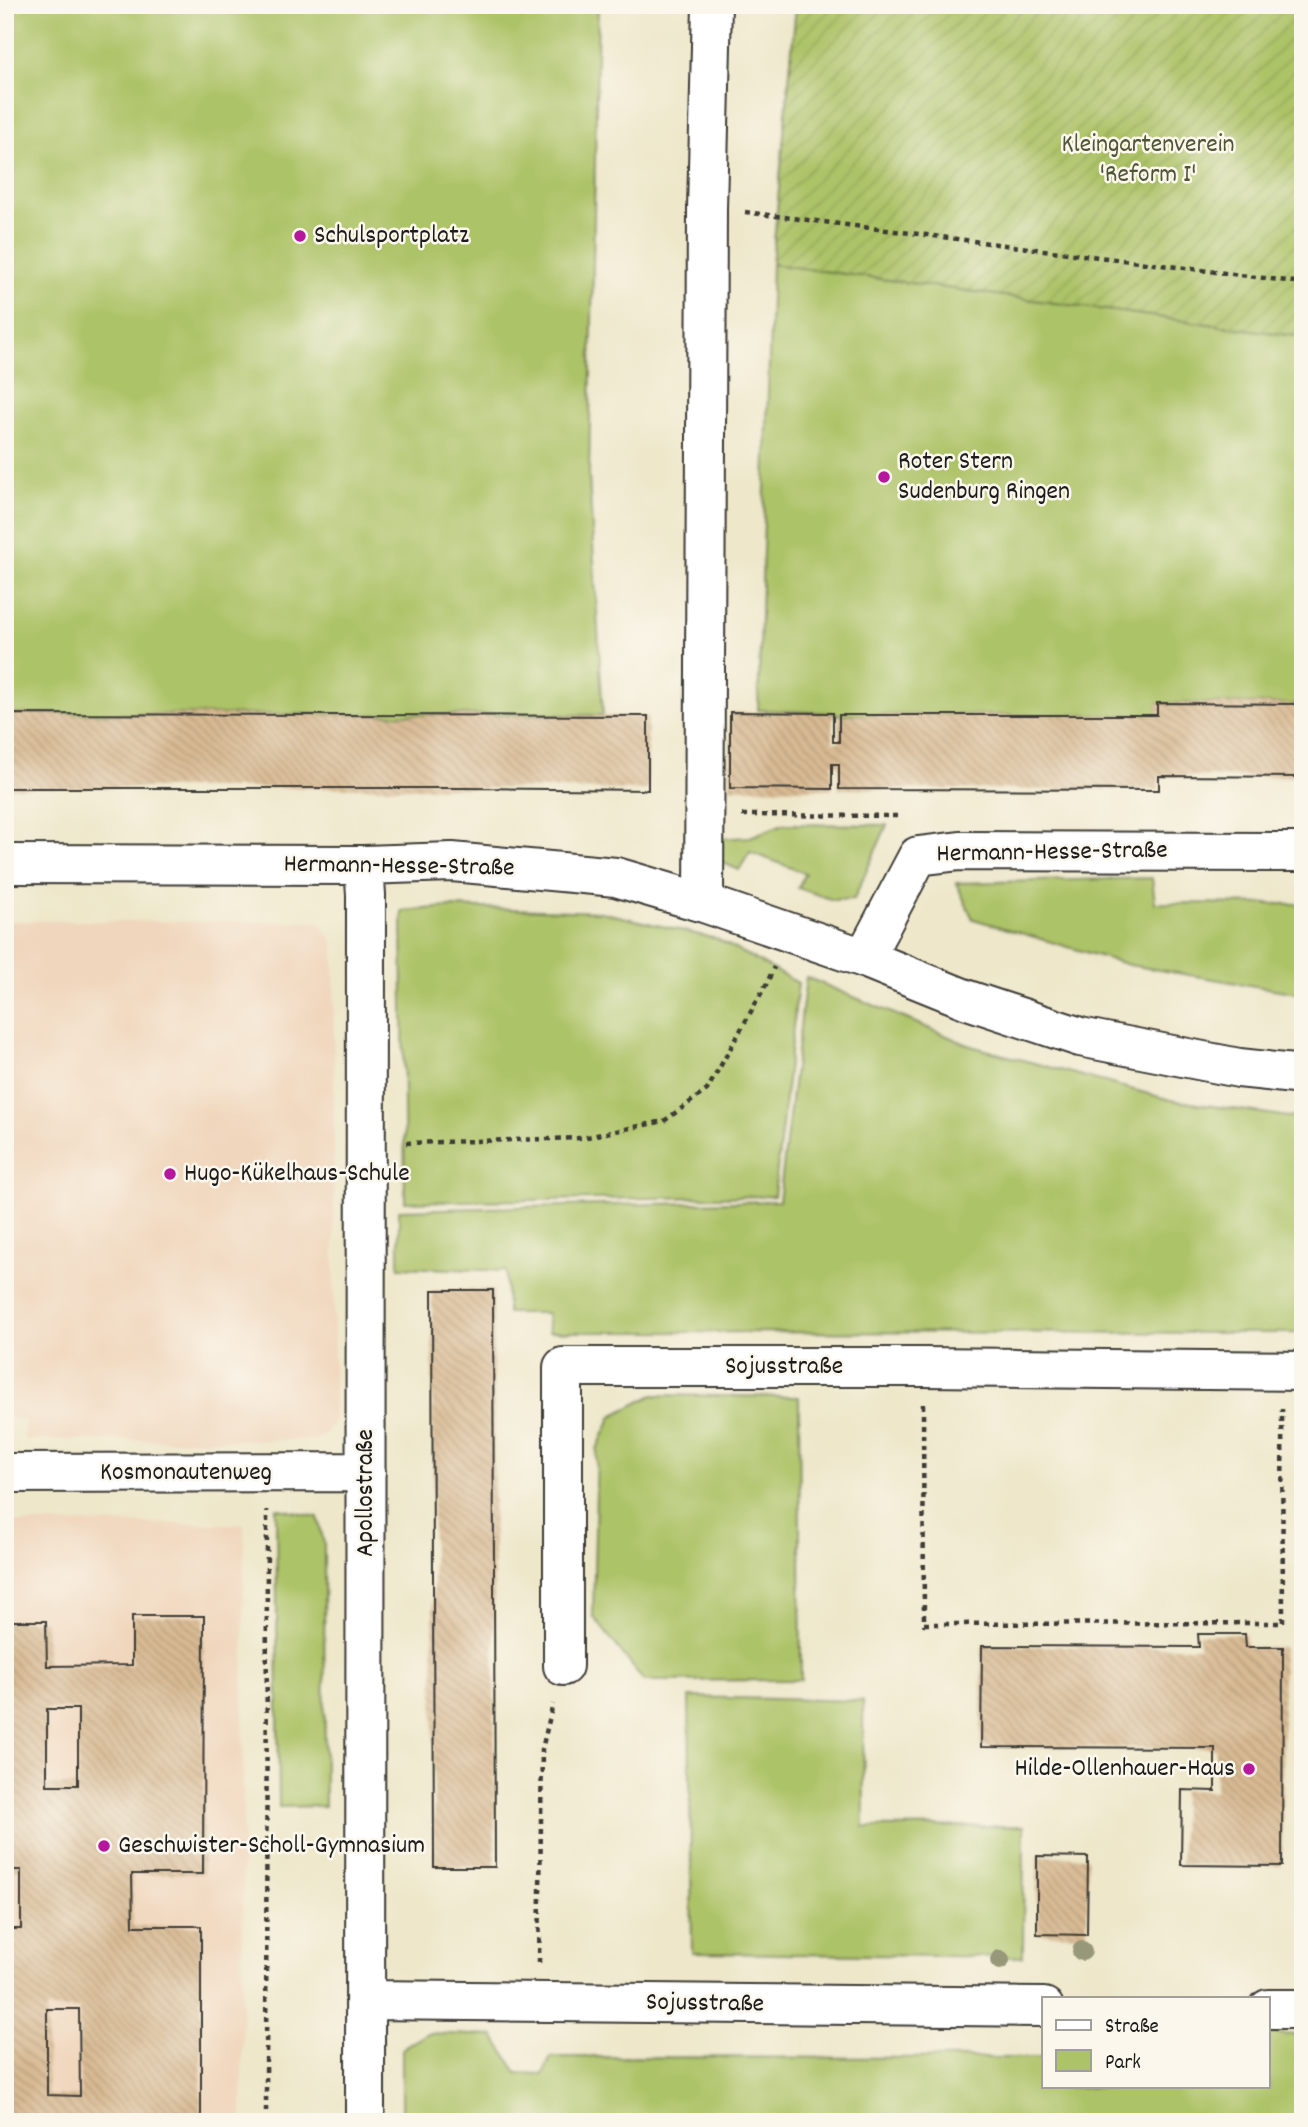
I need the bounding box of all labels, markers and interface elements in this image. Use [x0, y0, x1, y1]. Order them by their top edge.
park label: Kleingartenverein 'Reform I' [1062, 127, 1234, 194]
place label: Schulsportplatz [314, 218, 469, 255]
marker: Schulsportplatz [292, 228, 308, 244]
place label: Roter Stern Sudenburg Ringen [898, 444, 1070, 511]
marker: Roter Stern Sudenburg Ringen [876, 469, 892, 485]
street label: Hermann-Hesse-Straße [936, 832, 1168, 874]
street label: Hermann-Hesse-Straße [283, 846, 515, 888]
place label: Hugo-Kükelhaus-Schule [184, 1156, 410, 1193]
marker: Hugo-Kükelhaus-Schule [162, 1166, 178, 1182]
street label: Sojusstraße [725, 1349, 843, 1386]
street label: Apollostraße [348, 1429, 385, 1557]
street label: Kosmonautenweg [100, 1455, 272, 1492]
place label: Hilde-Ollenhauer-Haus [1015, 1751, 1235, 1788]
marker: Hilde-Ollenhauer-Haus [1241, 1761, 1257, 1777]
place label: Geschwister-Scholl-Gymnasium [118, 1828, 425, 1865]
marker: Geschwister-Scholl-Gymnasium [96, 1838, 112, 1854]
street label: Sojusstraße [646, 1984, 764, 2024]
legend [1042, 1997, 1270, 2088]
text: Straße [1105, 2013, 1159, 2043]
text: Park [1105, 2049, 1141, 2079]

